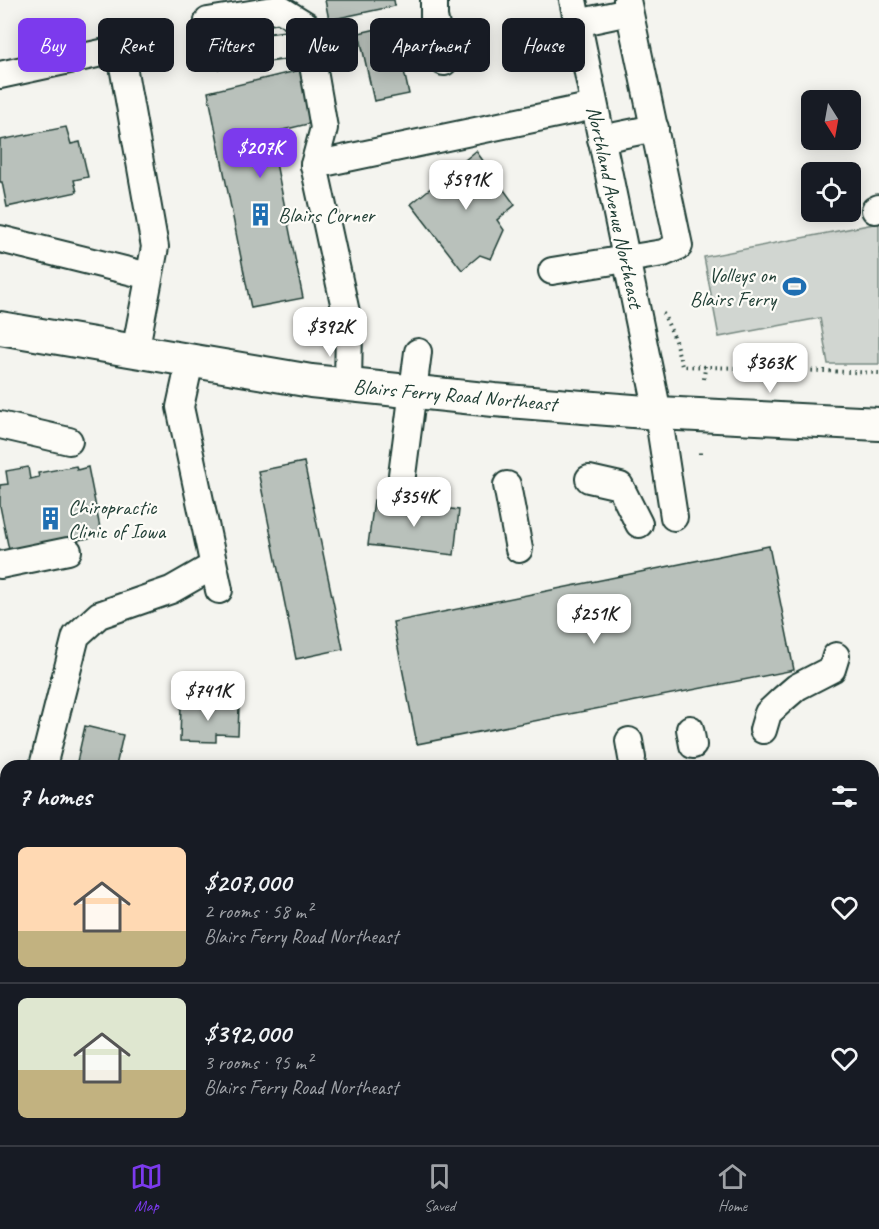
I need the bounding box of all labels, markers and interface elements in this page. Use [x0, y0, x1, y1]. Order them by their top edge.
chip: Buy [18, 18, 86, 72]
chip: Rent [98, 18, 174, 72]
chip: Filters [186, 18, 274, 72]
chip: New [286, 18, 358, 72]
chip: Apartment [370, 18, 490, 72]
chip: House [502, 18, 585, 72]
north arrow [801, 90, 861, 150]
map controls [801, 90, 861, 222]
street label: Northland Avenue Northeast [581, 104, 650, 312]
pin: $207K [218, 128, 302, 179]
text: $207K [237, 135, 283, 160]
pin: $591K [424, 160, 508, 211]
button: locate [801, 162, 861, 222]
text: $591K [443, 167, 489, 192]
building icon: Blairs Corner [247, 202, 273, 228]
place label: Blairs Corner [278, 202, 376, 228]
place label: Volleys on Blairs Ferry [690, 262, 778, 312]
sports icon: Volleys on Blairs Ferry [781, 274, 807, 300]
pin: $392K [288, 307, 372, 358]
text: $392K [307, 314, 353, 339]
pin: $363K [728, 343, 812, 394]
text: $363K [747, 350, 793, 375]
street label: Blairs Ferry Road Northeast [352, 373, 561, 417]
pin: $354K [372, 477, 456, 528]
text: $354K [391, 484, 437, 509]
place label: Chiropractic Clinic of Iowa [68, 494, 167, 544]
building icon: Chiropractic Clinic of Iowa [37, 506, 63, 532]
pin: $251K [552, 594, 636, 645]
text: $251K [571, 601, 617, 626]
pin: $741K [166, 671, 250, 722]
text: $741K [185, 678, 231, 703]
text: 7 homes [18, 780, 91, 813]
icon: filters [828, 780, 861, 813]
text: $207,000 [204, 866, 291, 899]
icon: home [66, 871, 138, 943]
icon: heart [828, 891, 861, 924]
text: 2 rooms · 58 m² [204, 899, 312, 924]
text: Blairs Ferry Road Northeast [204, 924, 398, 949]
text: $392,000 [204, 1017, 291, 1050]
icon: home [66, 1022, 138, 1094]
icon: heart [828, 1042, 861, 1075]
text: 3 rooms · 95 m² [204, 1050, 312, 1075]
text: Blairs Ferry Road Northeast [204, 1075, 398, 1100]
tab: Map [130, 1160, 163, 1216]
tab: Saved [423, 1160, 456, 1216]
tab: Home [716, 1160, 749, 1216]

